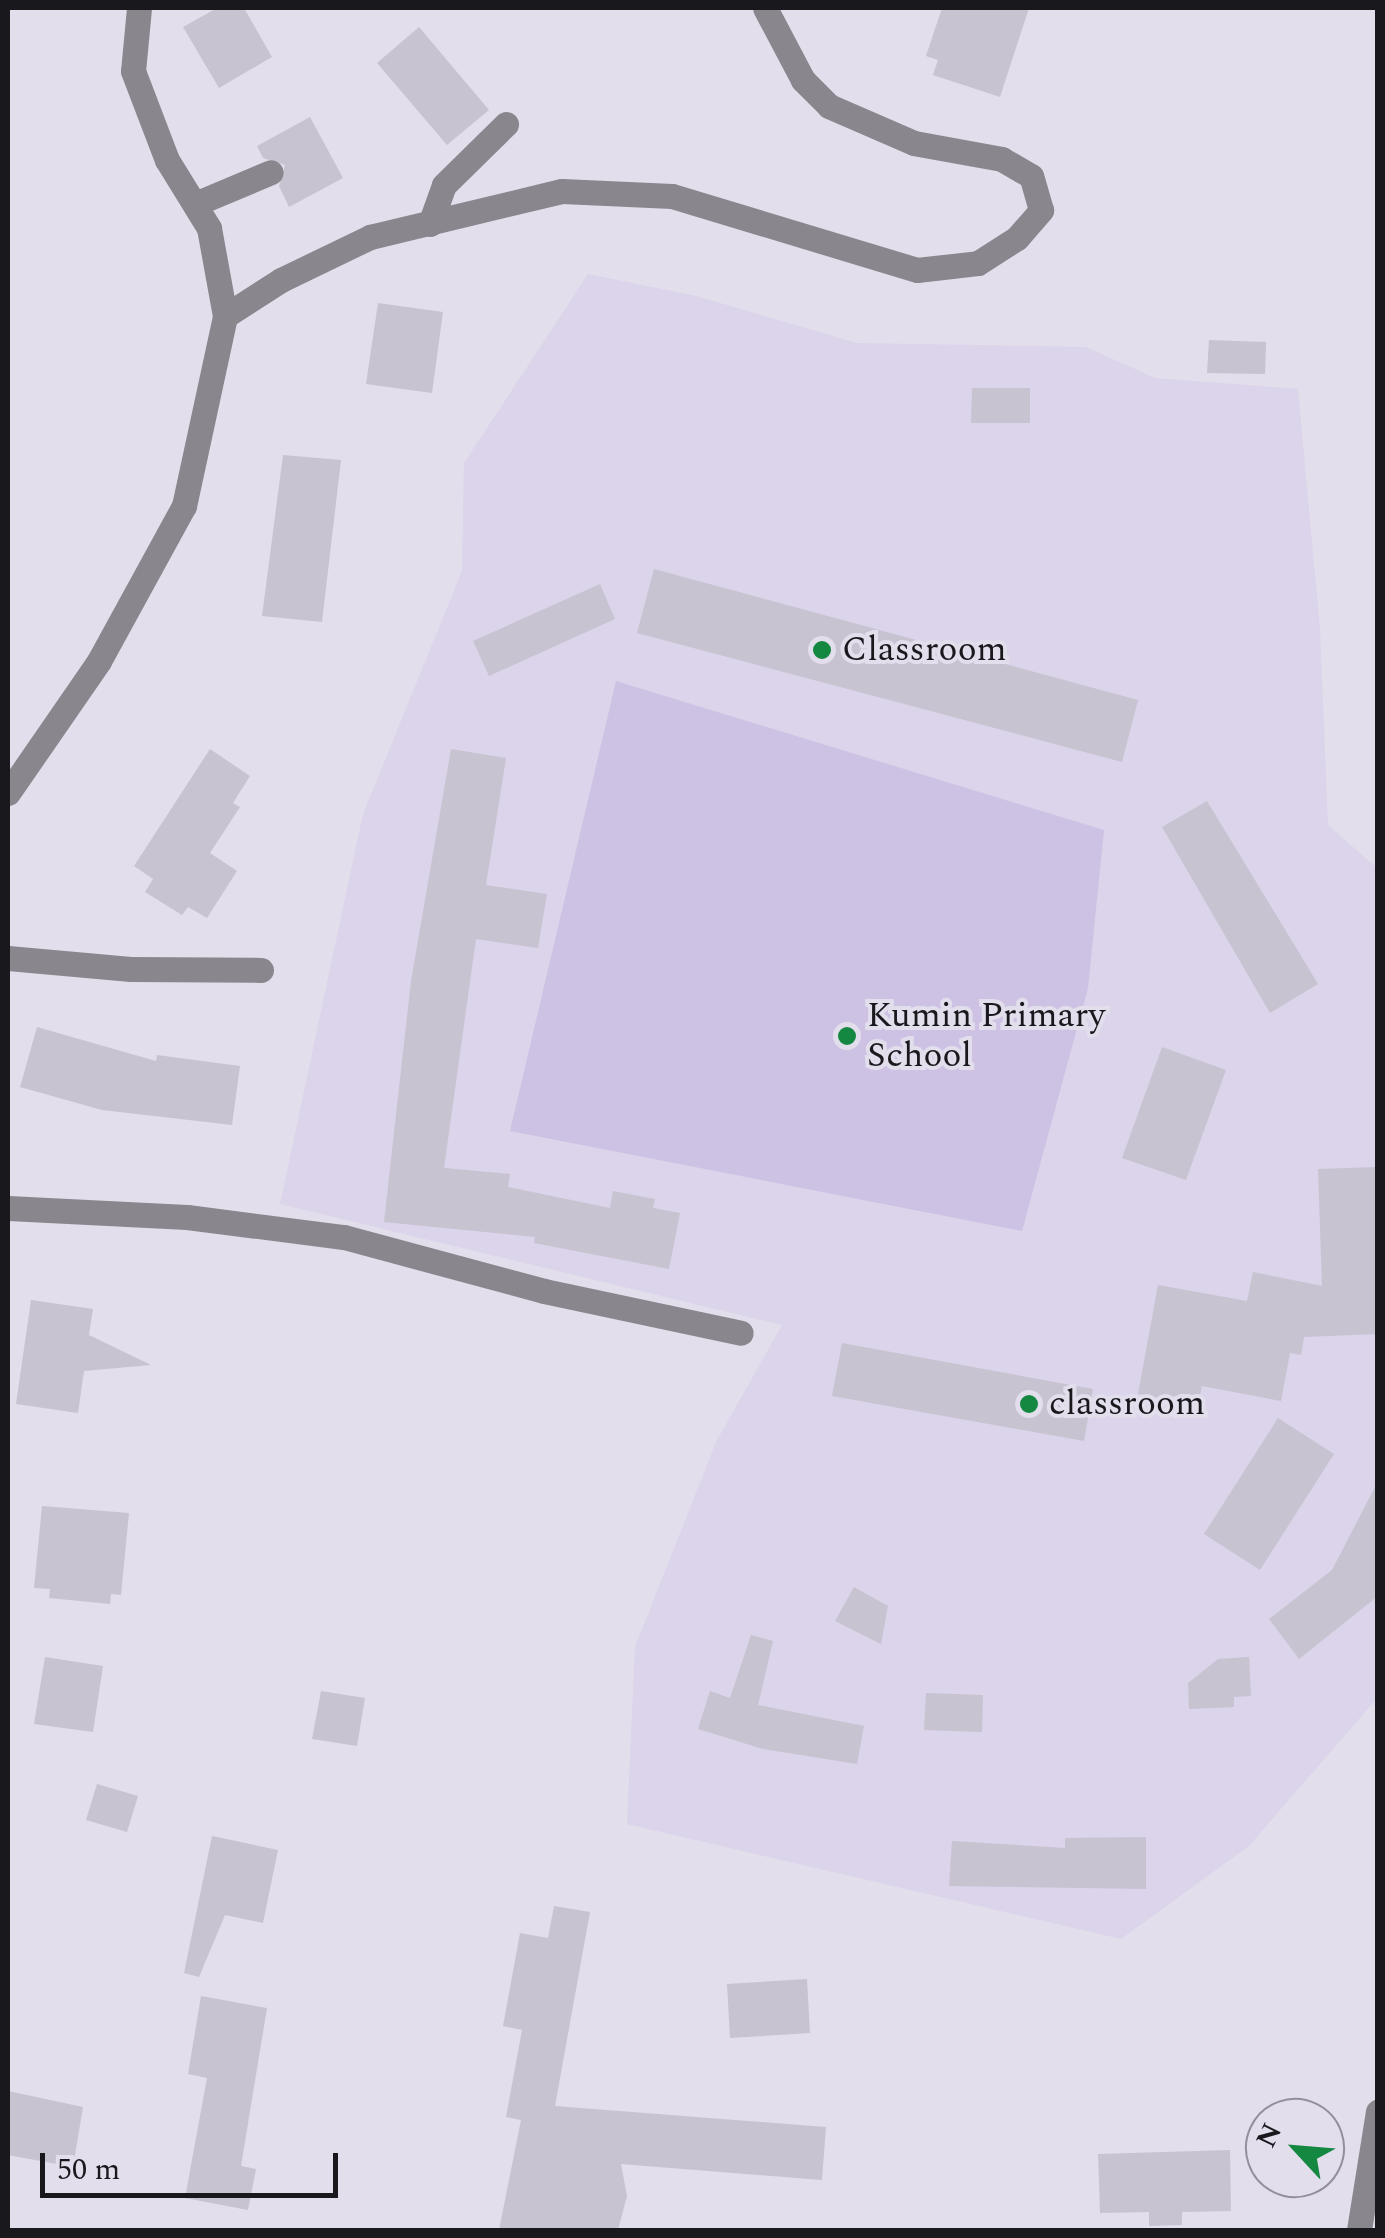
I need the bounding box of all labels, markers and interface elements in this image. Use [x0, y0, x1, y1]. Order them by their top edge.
place label: Classroom [842, 629, 1007, 671]
marker: Classroom [811, 639, 833, 661]
place label: Kumin Primary School [867, 995, 1105, 1077]
marker: Kumin Primary School [836, 1025, 858, 1047]
place label: classroom [1049, 1383, 1205, 1425]
marker: classroom [1018, 1393, 1040, 1415]
north arrow [1245, 2098, 1345, 2198]
text: N [1245, 2116, 1294, 2155]
scale bar [45, 2133, 342, 2195]
text: 50 m [57, 2147, 120, 2193]

